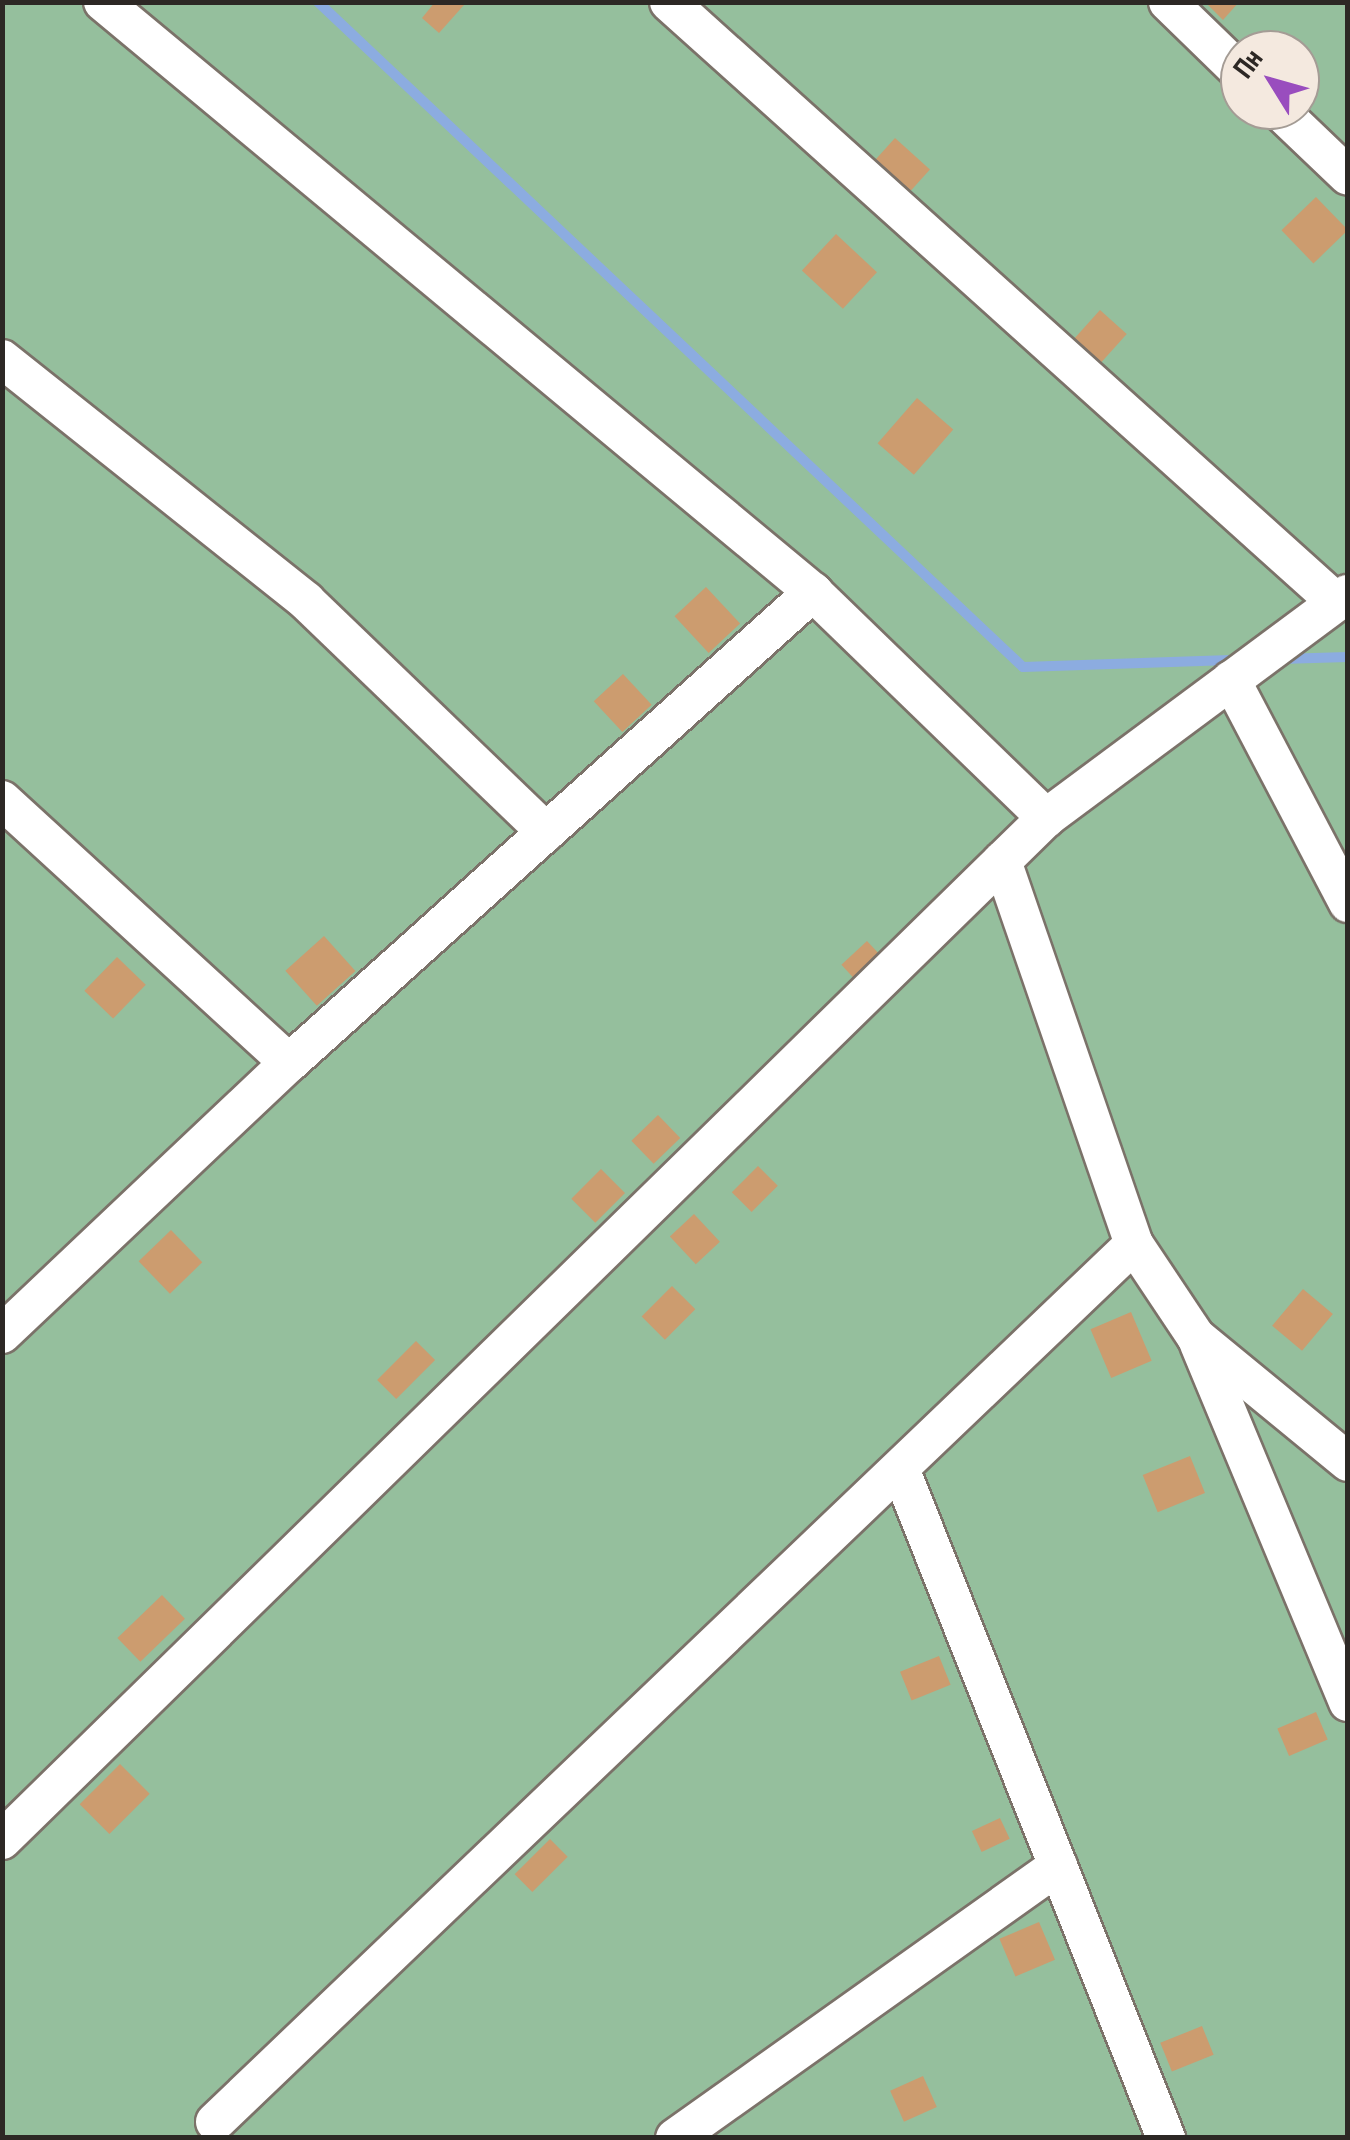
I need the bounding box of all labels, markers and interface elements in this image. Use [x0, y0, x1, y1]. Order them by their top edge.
north arrow [1220, 30, 1320, 130]
text: Пн [1224, 41, 1270, 85]

